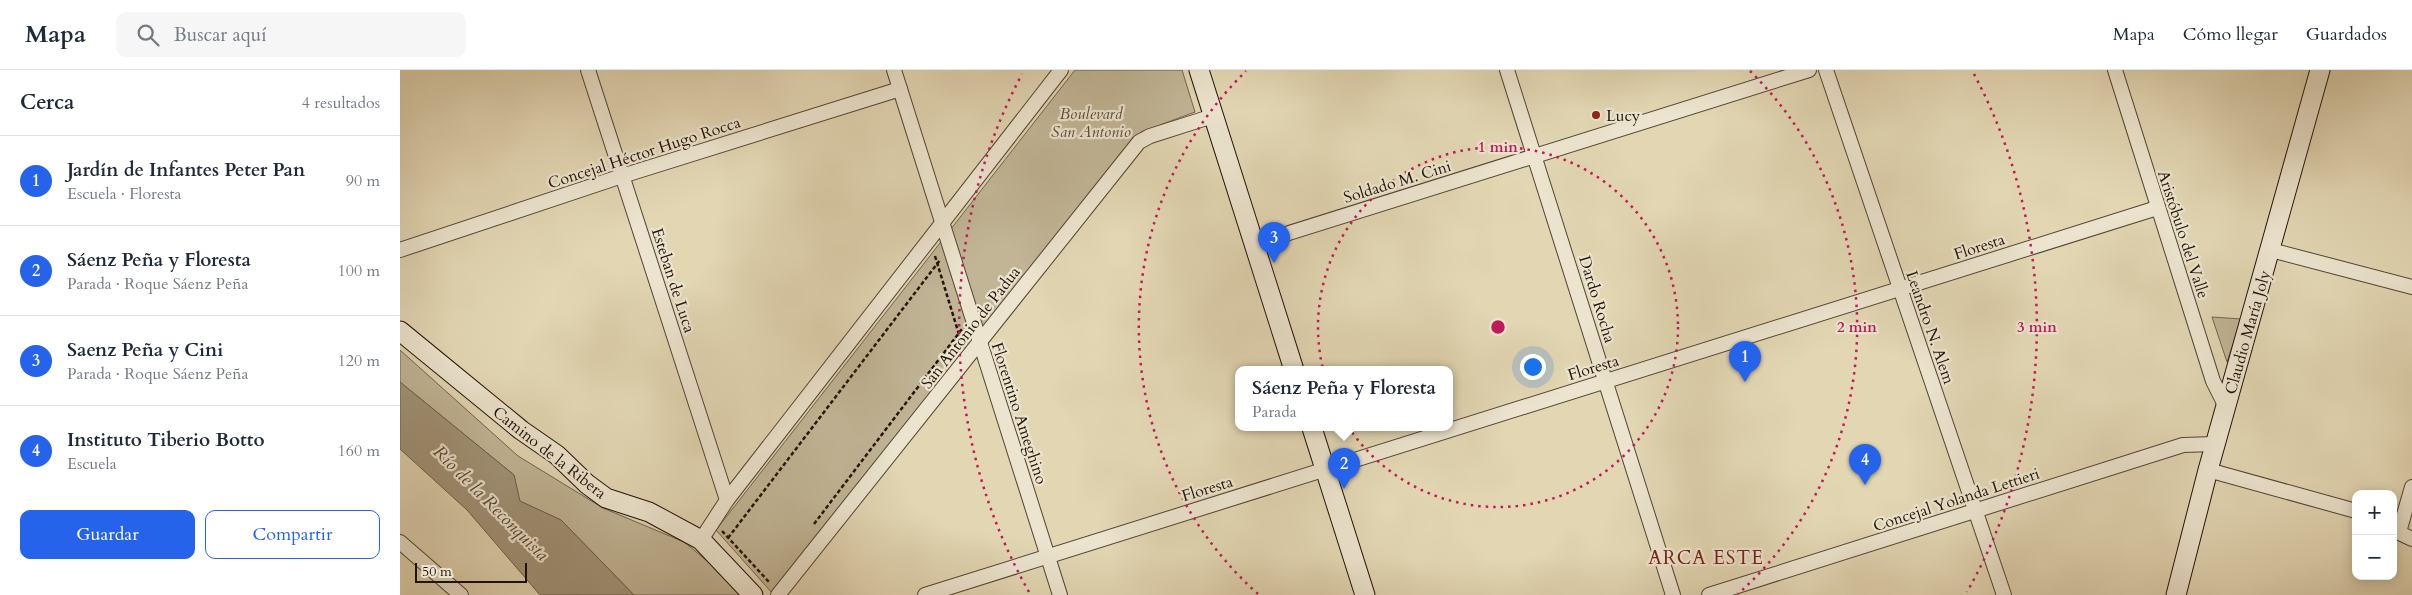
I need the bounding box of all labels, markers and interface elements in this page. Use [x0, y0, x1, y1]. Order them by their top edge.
search box [116, 12, 466, 57]
text: Mapa [25, 18, 86, 51]
icon: search [134, 21, 162, 49]
text: Buscar aquí [174, 22, 267, 48]
text: Mapa [2113, 22, 2155, 47]
text: Cómo llegar [2183, 22, 2278, 47]
text: Guardados [2306, 22, 2387, 47]
text: Cerca [20, 88, 74, 117]
text: 4 resultados [302, 92, 380, 114]
park label: Boulevard San Antonio [1051, 103, 1131, 143]
place label: Lucy [1606, 105, 1641, 127]
marker: Lucy [1590, 109, 1602, 121]
street label: Concejal Héctor Hugo Rocca [545, 111, 744, 195]
text: 1 min [1478, 137, 1518, 157]
street label: Soldado M. Cini [1341, 155, 1454, 209]
text: Jardín de Infantes Peter Pan [67, 157, 305, 183]
street label: Aristóbulo del Valle [2152, 167, 2214, 301]
text: 1 [32, 170, 40, 192]
text: 90 m [346, 170, 380, 192]
text: Escuela · Floresta [67, 183, 181, 205]
pin: 3 [1258, 222, 1290, 263]
street label: Esteban de Luca [646, 225, 700, 336]
street label: Floresta [1951, 228, 2008, 265]
text: Sáenz Peña y Floresta [67, 247, 251, 273]
street label: Dardo Rocha [1573, 253, 1621, 346]
text: 2 [32, 260, 40, 282]
text: 100 m [338, 260, 380, 282]
street label: San Antonio de Padua [916, 262, 1026, 393]
street label: Claudio María Joly [2220, 267, 2276, 397]
street label: Leandro N. Alem [1900, 268, 1960, 387]
text: Parada · Roque Sáenz Peña [67, 273, 248, 295]
text: 2 min [1837, 317, 1877, 337]
text: 3 min [2017, 317, 2057, 337]
centre of rings [1489, 318, 1507, 336]
text: Saenz Peña y Cini [67, 337, 223, 363]
street label: Florentino Ameghino [986, 340, 1052, 487]
pin: 1 [1729, 341, 1761, 382]
text: 3 [32, 350, 40, 372]
text: 120 m [338, 350, 380, 372]
street label: Floresta [1565, 350, 1622, 386]
your location [1520, 354, 1546, 380]
text: Parada · Roque Sáenz Peña [67, 363, 248, 385]
popup [1235, 366, 1453, 431]
text: Sáenz Peña y Floresta [1252, 375, 1436, 401]
street label: Camino de la Ribera [488, 401, 611, 504]
text: Parada [1252, 401, 1297, 423]
text: Instituto Tiberio Botto [67, 427, 265, 453]
text: 4 [32, 440, 40, 462]
text: 160 m [338, 440, 380, 462]
water label: Río de la Reconquista [427, 440, 554, 567]
pin: 4 [1849, 444, 1881, 485]
pin: 2 [1328, 448, 1360, 489]
text: Escuela [67, 453, 117, 475]
street label: Concejal Yolanda Lettieri [1870, 462, 2043, 537]
street label: Floresta [1179, 471, 1236, 507]
map controls [2352, 490, 2397, 580]
button: + [2352, 490, 2397, 535]
button: Guardar [20, 510, 195, 559]
button: Compartir [205, 510, 380, 559]
button: − [2352, 535, 2397, 580]
district label: ARCA ESTE [1648, 545, 1764, 571]
scale bar [415, 560, 528, 583]
text: 50 m [422, 562, 452, 581]

